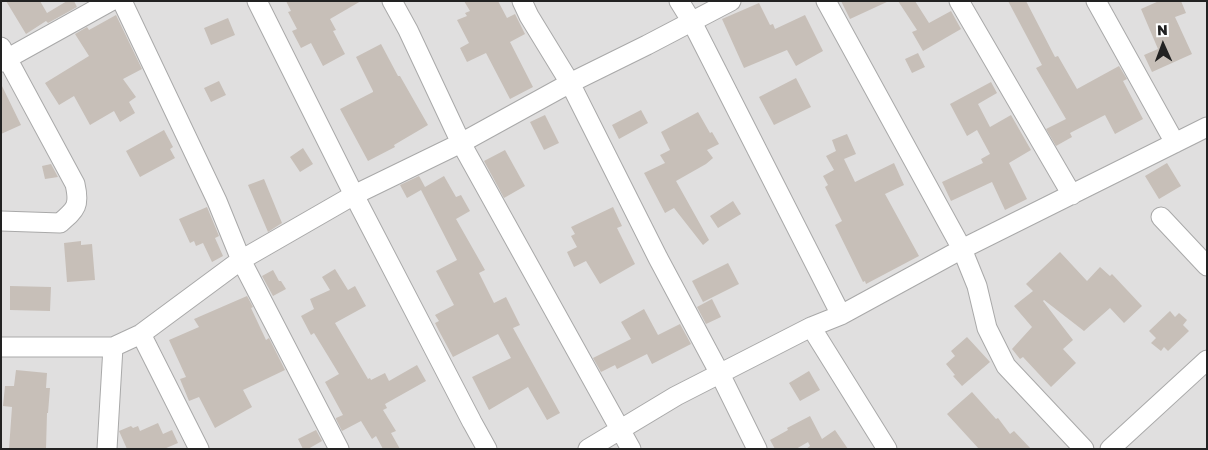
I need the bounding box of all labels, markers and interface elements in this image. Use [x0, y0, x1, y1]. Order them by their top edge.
north arrow [1138, 20, 1188, 70]
text: N [1157, 21, 1168, 38]

